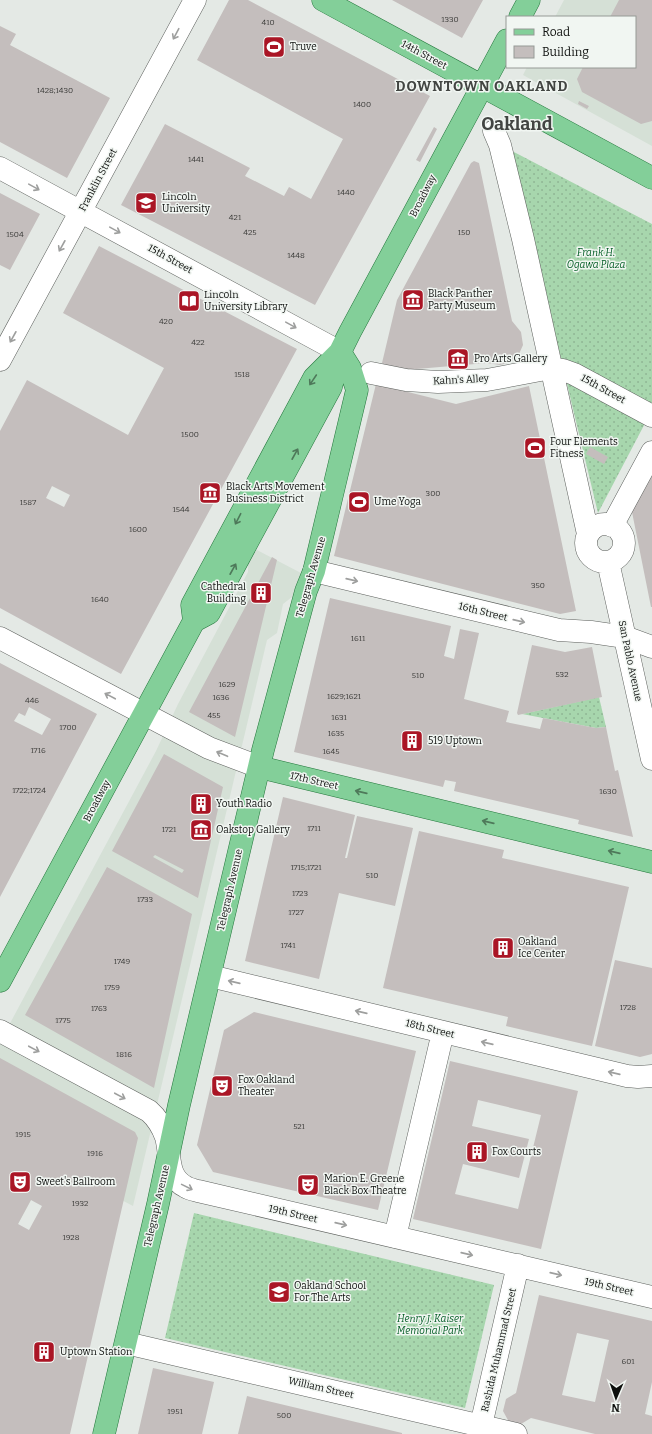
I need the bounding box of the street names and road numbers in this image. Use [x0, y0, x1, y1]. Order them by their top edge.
street label: 14th Street [399, 38, 449, 72]
street label: Franklin Street [76, 146, 120, 213]
street label: Broadway [407, 172, 439, 219]
street label: 15th Street [145, 242, 195, 276]
street label: 15th Street [578, 372, 628, 406]
street label: Kahn's Alley [433, 373, 490, 387]
street label: Telegraph Avenue [294, 535, 328, 619]
street label: 16th Street [457, 600, 509, 624]
street label: San Pablo Avenue [616, 619, 644, 703]
street label: 17th Street [289, 770, 340, 792]
street label: Broadway [81, 777, 113, 824]
street label: Telegraph Avenue [215, 848, 245, 932]
street label: 18th Street [404, 1017, 456, 1041]
street label: Telegraph Avenue [142, 1164, 172, 1248]
street label: 19th Street [267, 1203, 319, 1226]
street label: 19th Street [583, 1276, 635, 1299]
street label: Rashida Muhammad Street [479, 1287, 519, 1413]
street label: William Street [287, 1375, 355, 1401]

